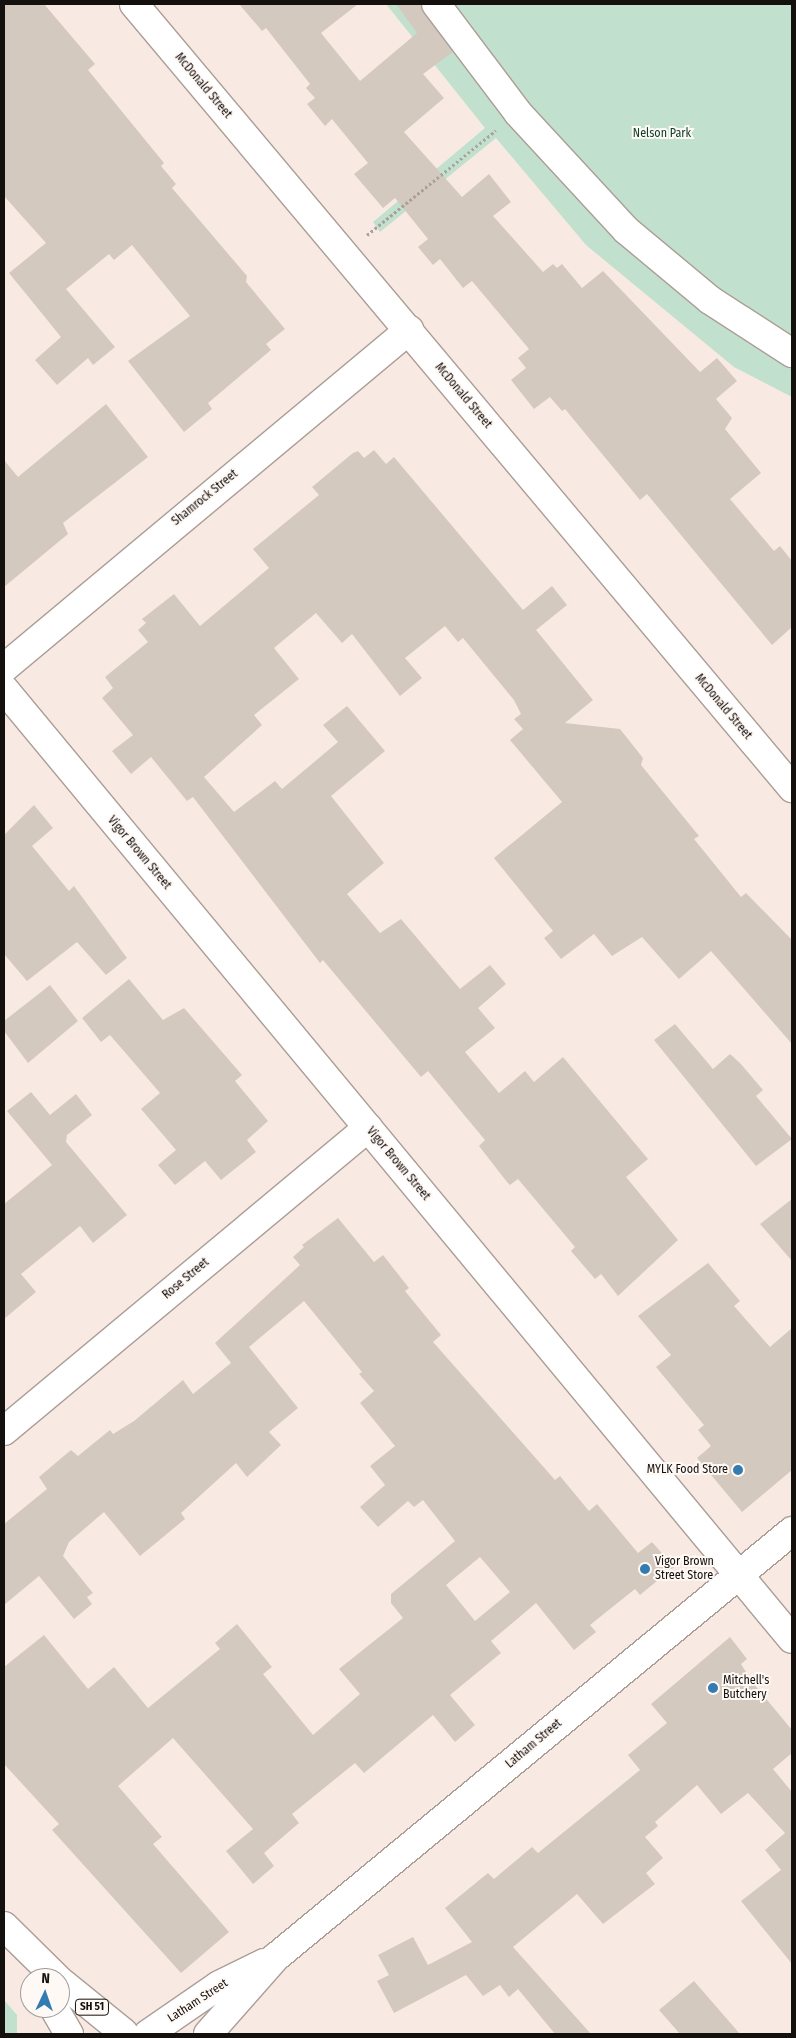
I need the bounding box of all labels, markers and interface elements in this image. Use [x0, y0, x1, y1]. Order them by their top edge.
street label: McDonald Street [171, 50, 235, 122]
park label: Nelson Park [633, 127, 691, 141]
street label: McDonald Street [431, 360, 495, 432]
street label: Shamrock Street [169, 467, 241, 529]
street label: McDonald Street [691, 671, 755, 743]
street label: Vigor Brown Street [104, 813, 174, 893]
street label: Vigor Brown Street [363, 1124, 433, 1204]
street label: Rose Street [160, 1255, 212, 1303]
place label: MYLK Food Store [647, 1463, 728, 1477]
marker: MYLK Food Store [732, 1464, 744, 1476]
place label: Vigor Brown Street Store [655, 1555, 714, 1583]
marker: Vigor Brown Street Store [639, 1563, 651, 1575]
place label: Mitchell's Butchery [723, 1674, 769, 1702]
marker: Mitchell's Butchery [707, 1682, 719, 1694]
street label: Latham Street [503, 1716, 565, 1772]
north arrow [20, 1968, 70, 2018]
text: N [41, 1970, 50, 1987]
street label: Latham Street [165, 1976, 231, 2026]
road number: SH 51 [74, 1998, 110, 2015]

